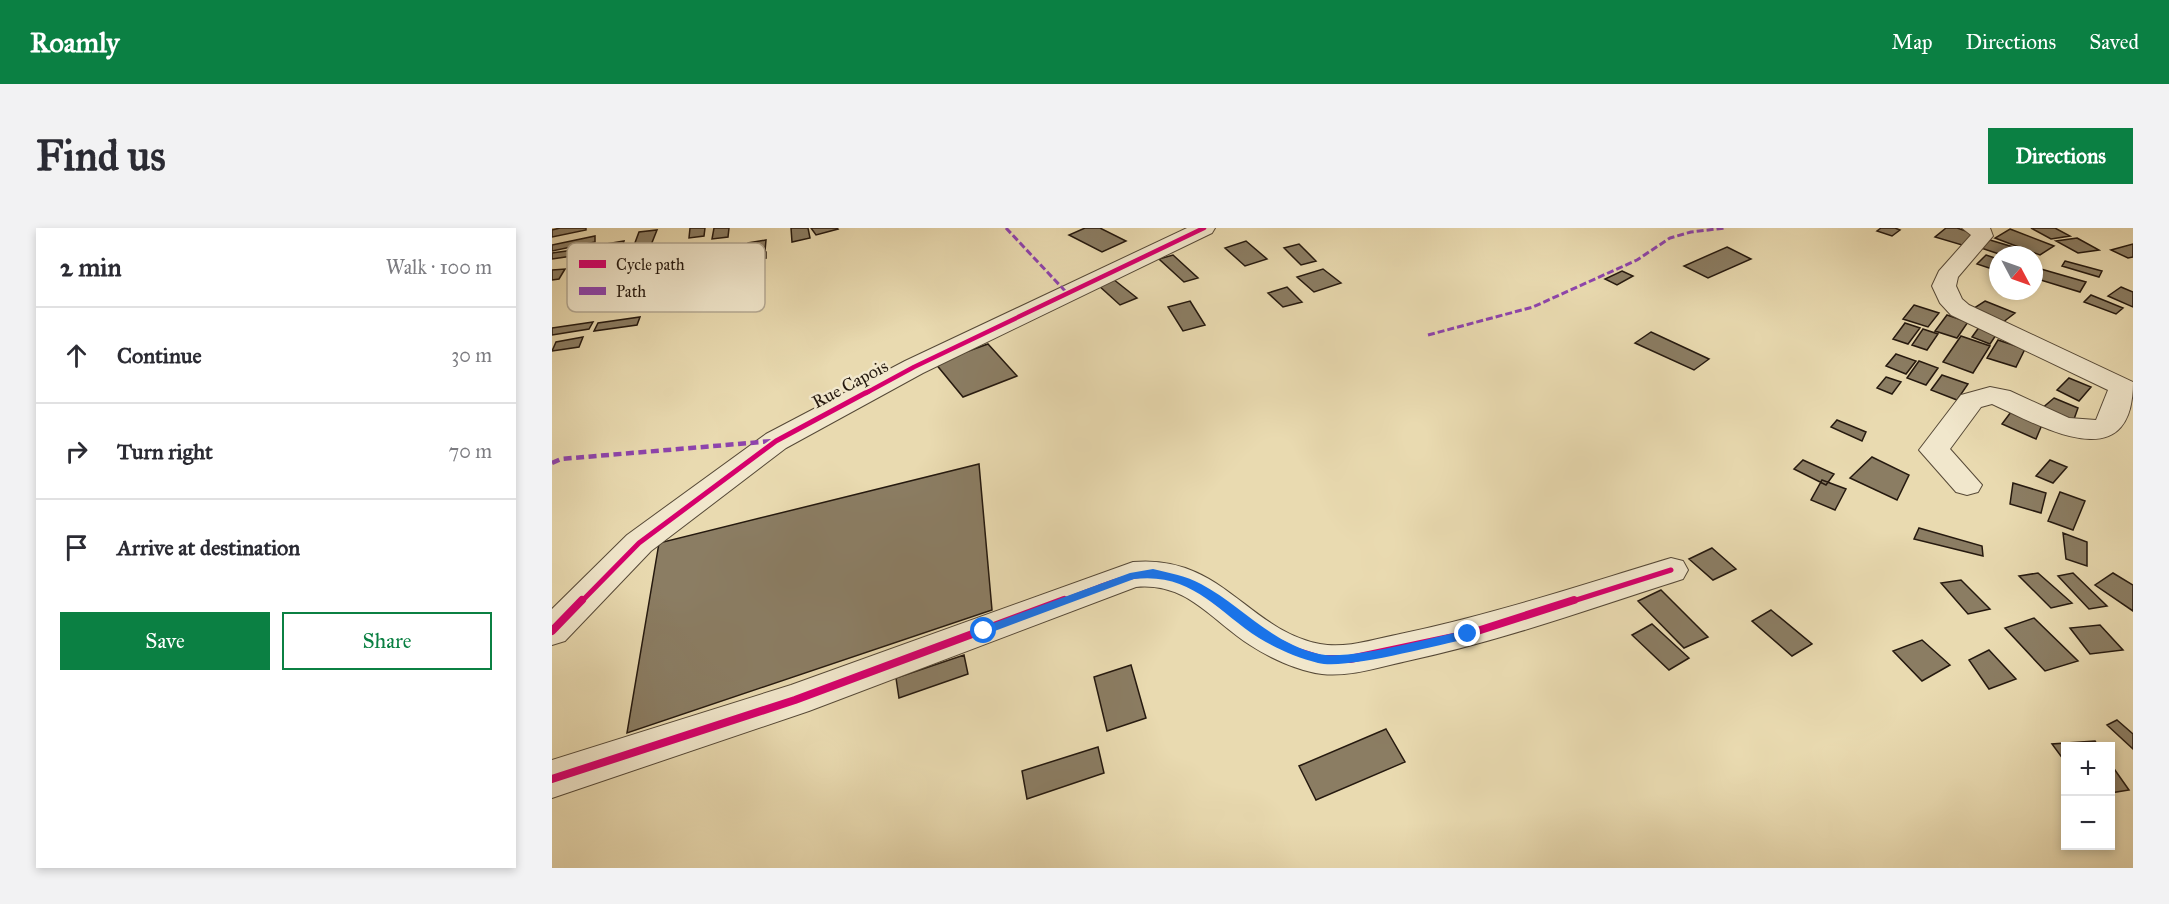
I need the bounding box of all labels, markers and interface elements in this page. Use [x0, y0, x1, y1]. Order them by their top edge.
text: Roamly [30, 25, 119, 60]
text: Map [1892, 29, 1933, 55]
text: Directions [1966, 29, 2056, 55]
text: Saved [2089, 29, 2139, 55]
button: Directions [1988, 128, 2133, 184]
text: Find us [36, 130, 166, 182]
legend [567, 243, 765, 312]
north arrow [1989, 246, 2043, 300]
text: 2 min [60, 251, 121, 283]
text: Walk · 100 m [386, 255, 492, 279]
text: Cycle path [616, 255, 685, 274]
text: Path [616, 282, 646, 301]
icon: ahead [60, 339, 93, 372]
text: Continue [117, 342, 202, 369]
text: 30 m [451, 343, 492, 367]
street label: Rue Capois [808, 355, 892, 413]
icon: right [60, 435, 93, 468]
text: Turn right [117, 438, 213, 465]
text: 70 m [449, 439, 492, 463]
icon: arrive [60, 531, 93, 564]
text: Arrive at destination [117, 534, 300, 561]
button: Save [60, 612, 270, 670]
button: Share [282, 612, 492, 670]
route start [970, 617, 996, 643]
route end [1454, 620, 1480, 646]
map controls [2061, 742, 2115, 850]
button: + [2061, 742, 2115, 796]
button: − [2061, 796, 2115, 850]

